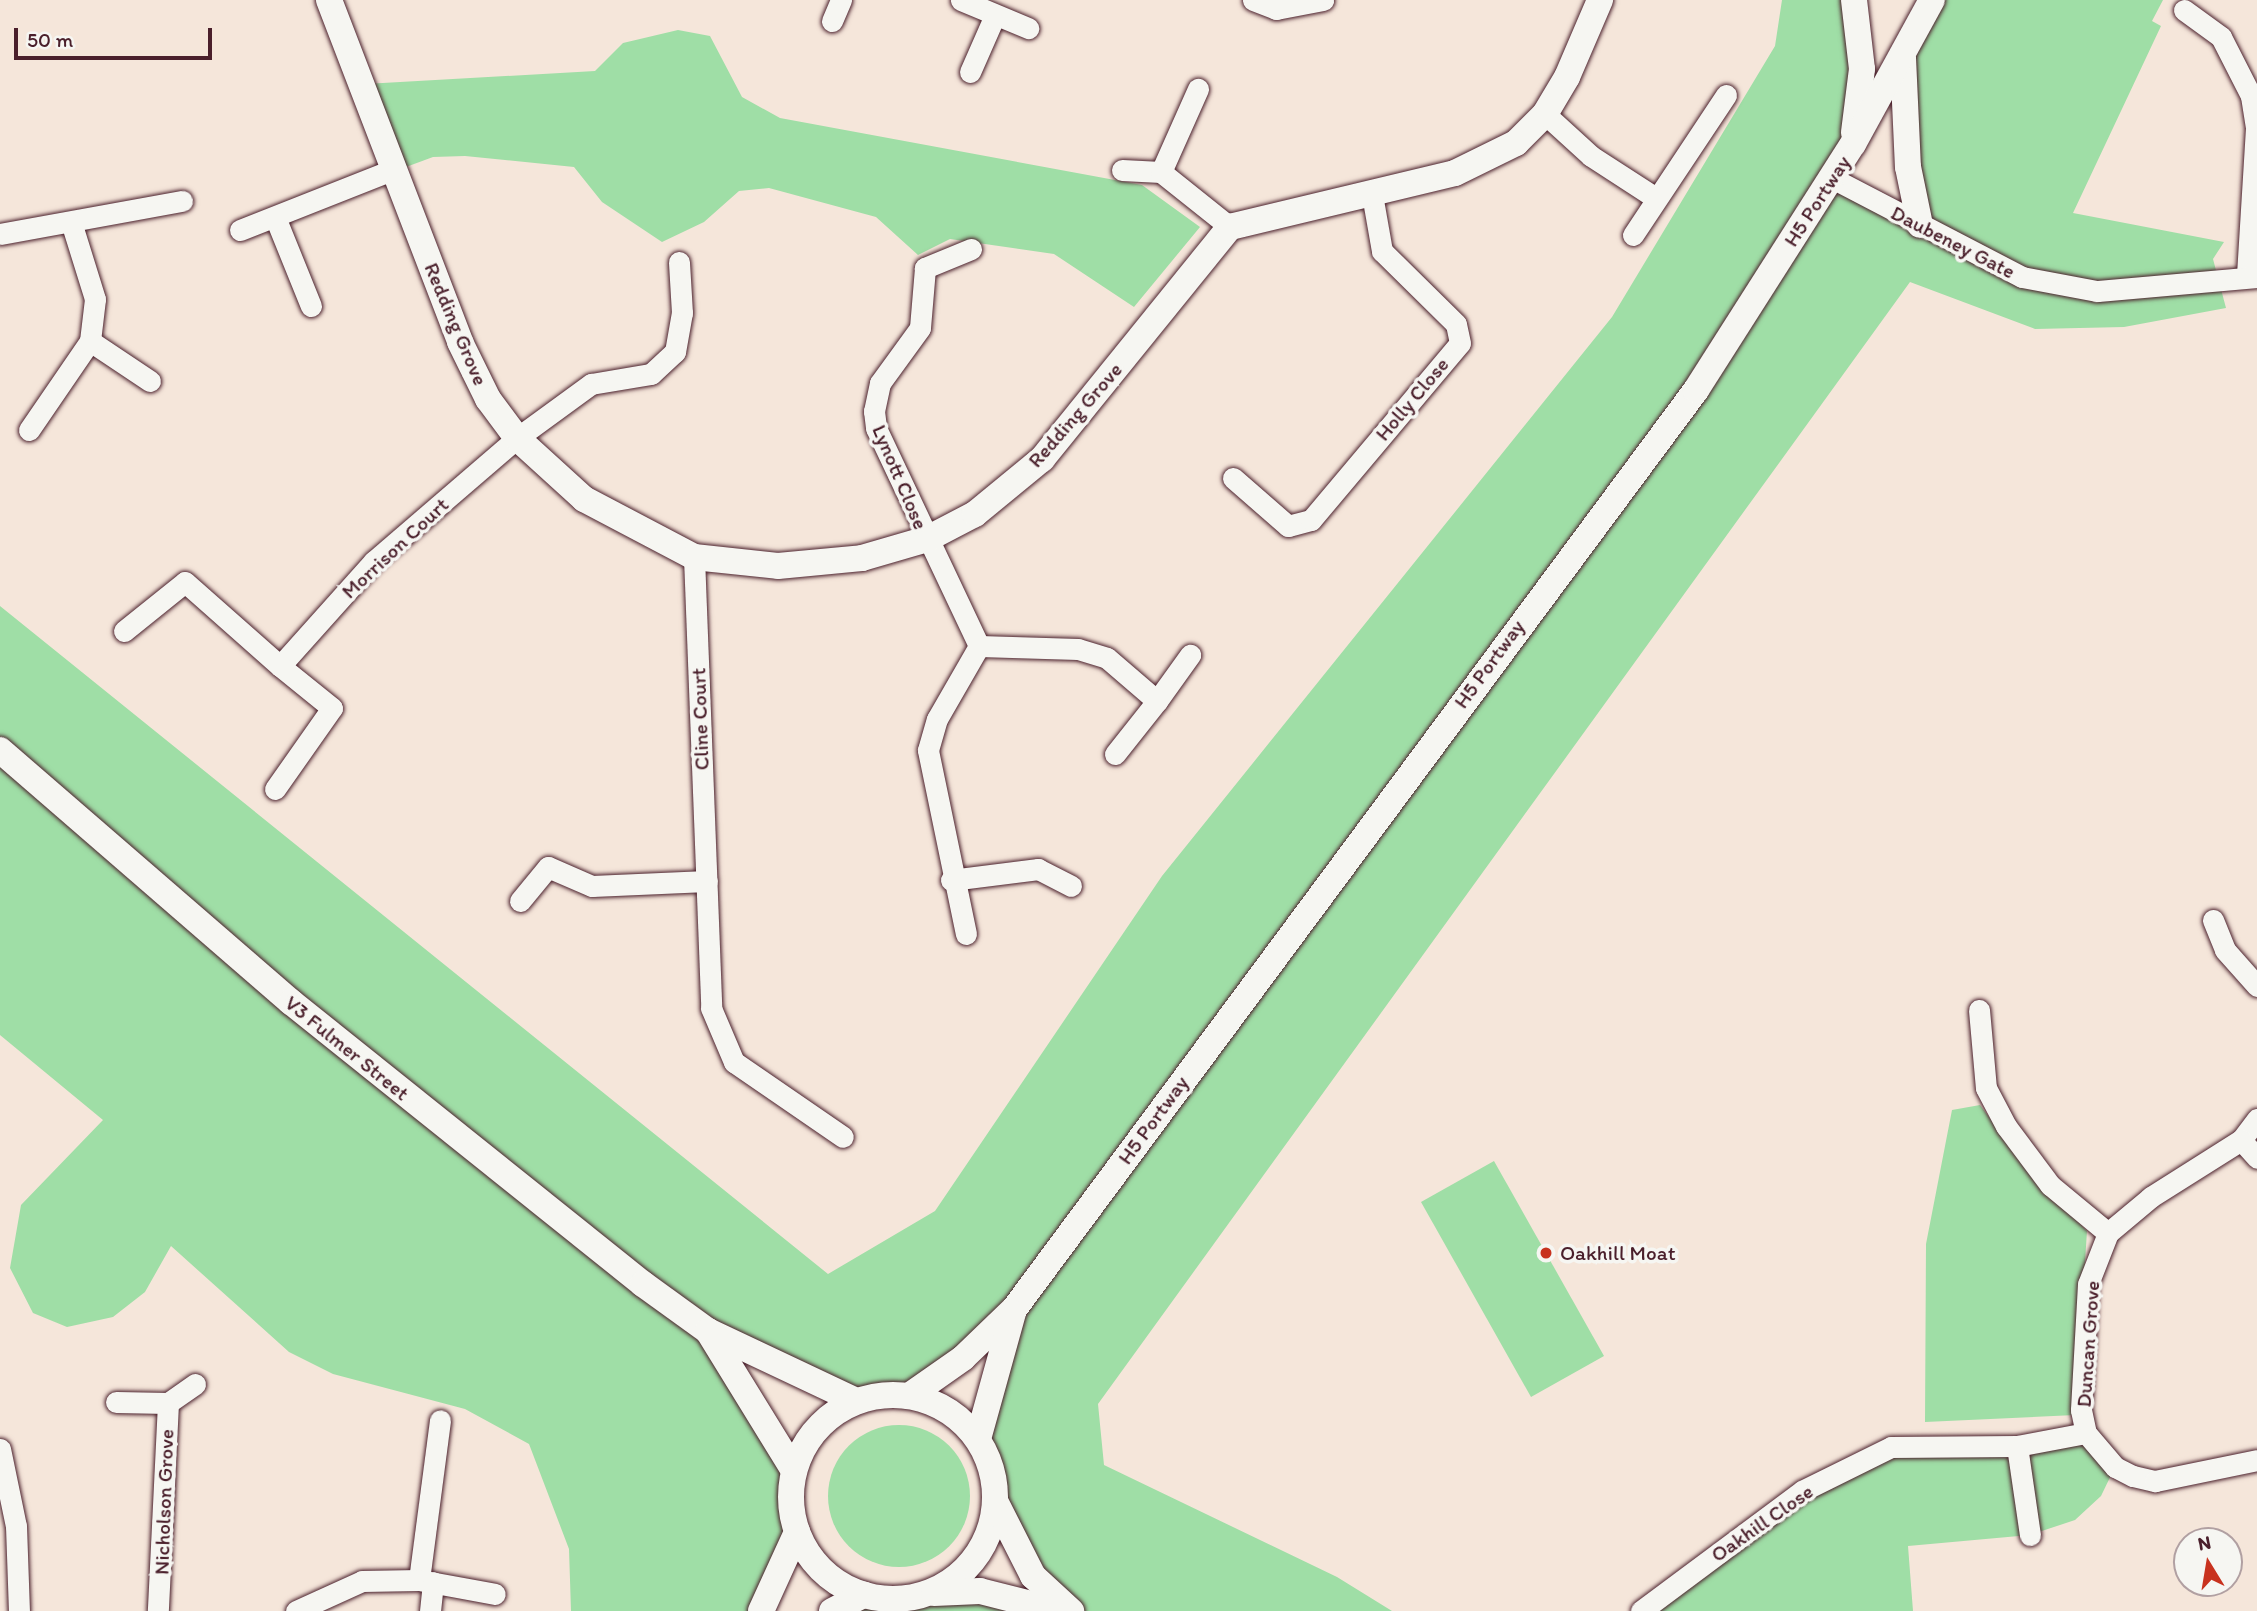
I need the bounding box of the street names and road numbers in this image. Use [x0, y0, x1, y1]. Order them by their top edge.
street label: H5 Portway [1778, 151, 1856, 251]
street label: Daubeney Gate [1887, 200, 2019, 284]
street label: Redding Grove [419, 259, 493, 389]
street label: Holly Close [1370, 352, 1454, 446]
street label: Redding Grove [1022, 357, 1128, 473]
street label: Lynott Close [867, 421, 933, 533]
street label: Morrison Court [336, 492, 454, 604]
street label: H5 Portway [1449, 615, 1529, 713]
street label: Cline Court [686, 667, 714, 771]
street label: V3 Fulmer Street [280, 990, 414, 1106]
street label: H5 Portway [1113, 1071, 1193, 1169]
street label: Duncan Grove [2071, 1280, 2105, 1408]
street label: Nicholson Grove [149, 1429, 179, 1575]
street label: Oakhill Close [1706, 1479, 1818, 1567]

